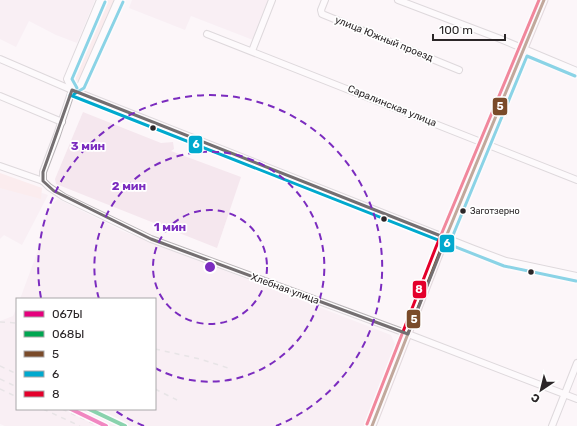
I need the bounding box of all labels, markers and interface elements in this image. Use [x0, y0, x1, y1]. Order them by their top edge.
street label: улица Южный проезд [333, 14, 435, 64]
scale bar [433, 16, 505, 42]
text: 100 m [439, 23, 473, 37]
street label: Саралинская улица [346, 83, 438, 129]
line badge: 5 [492, 97, 508, 116]
text: 5 [496, 100, 504, 113]
unlabelled marker [148, 123, 158, 133]
line badge: 6 [188, 135, 203, 154]
text: 6 [192, 138, 200, 151]
text: 3 мин [71, 139, 105, 153]
text: 2 мин [112, 179, 146, 193]
marker: Заготзерно [458, 206, 468, 216]
place label: Заготзерно [470, 206, 520, 216]
unlabelled marker [379, 214, 389, 224]
text: 1 мин [154, 220, 186, 234]
line badge: 6 [439, 234, 455, 253]
text: 6 [443, 237, 451, 250]
centre of rings [203, 260, 217, 274]
unlabelled marker [526, 267, 536, 277]
street label: Хлебная улица [249, 271, 321, 307]
line badge: 8 [412, 280, 427, 299]
text: 8 [415, 283, 423, 296]
legend [16, 298, 156, 410]
text: 067Ы [52, 307, 83, 321]
line badge: 5 [406, 309, 421, 329]
text: 5 [410, 313, 418, 326]
text: 068Ы [52, 327, 84, 341]
text: 5 [52, 347, 59, 361]
text: 6 [52, 367, 59, 381]
north arrow [521, 370, 561, 410]
text: 8 [52, 387, 60, 401]
text: С [528, 390, 542, 405]

